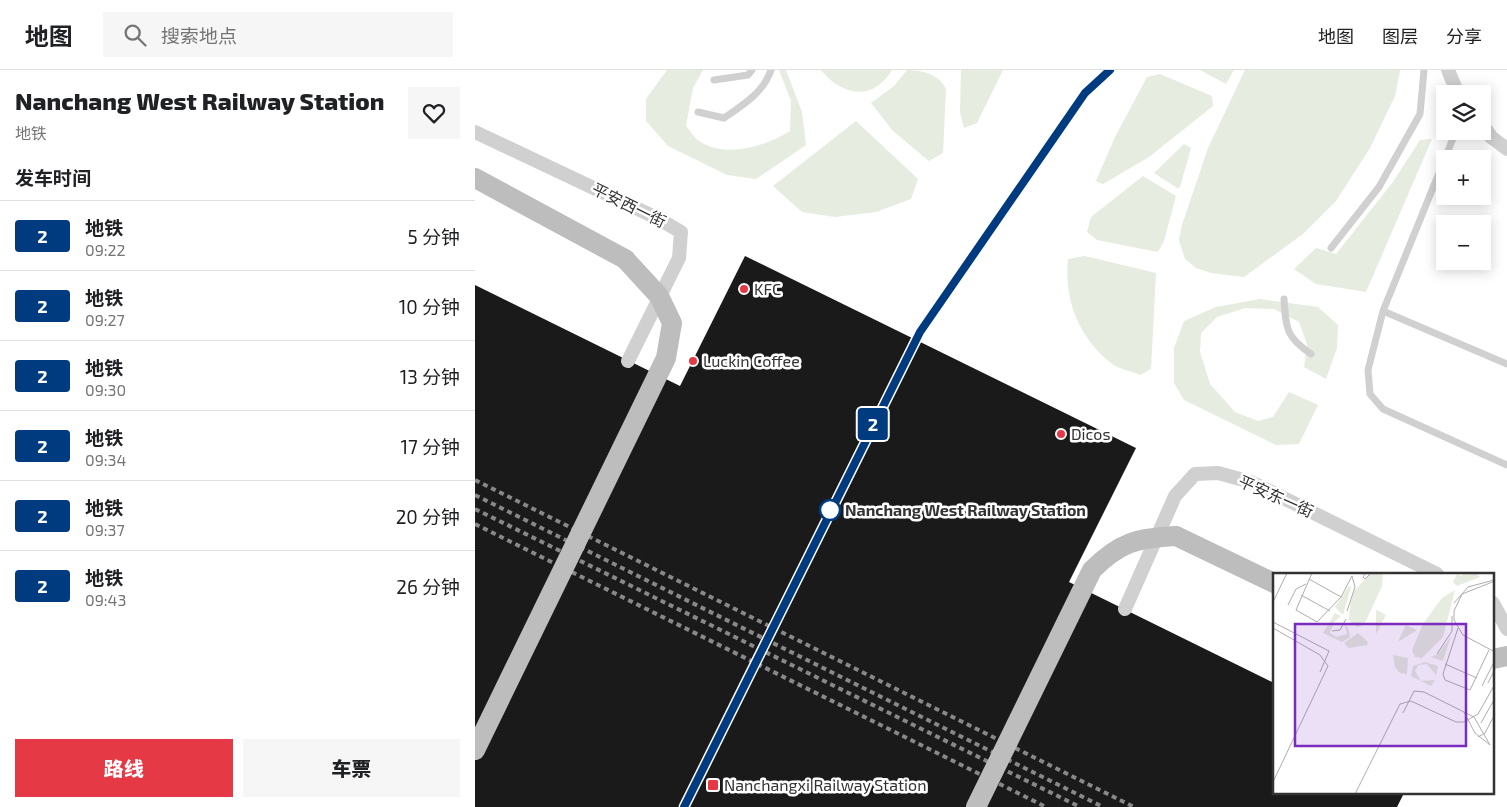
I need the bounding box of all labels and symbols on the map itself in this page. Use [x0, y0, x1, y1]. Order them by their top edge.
street label: 平安西一街 [589, 178, 669, 231]
place label: KFC [754, 279, 781, 298]
marker: KFC [738, 283, 750, 295]
place label: Luckin Coffee [703, 351, 800, 370]
marker: Luckin Coffee [687, 355, 699, 367]
line badge: 2 [857, 408, 889, 440]
place label: Dicos [1071, 424, 1111, 443]
marker: Dicos [1055, 428, 1067, 440]
street label: 平安东一街 [1236, 471, 1317, 520]
marker: Nanchang West Railway Station [819, 499, 841, 521]
place label: Nanchang West Railway Station [845, 500, 1086, 520]
inset map [1273, 573, 1494, 794]
place label: Nanchangxi Railway Station [724, 775, 926, 794]
marker: Nanchangxi Railway Station [706, 778, 720, 792]

